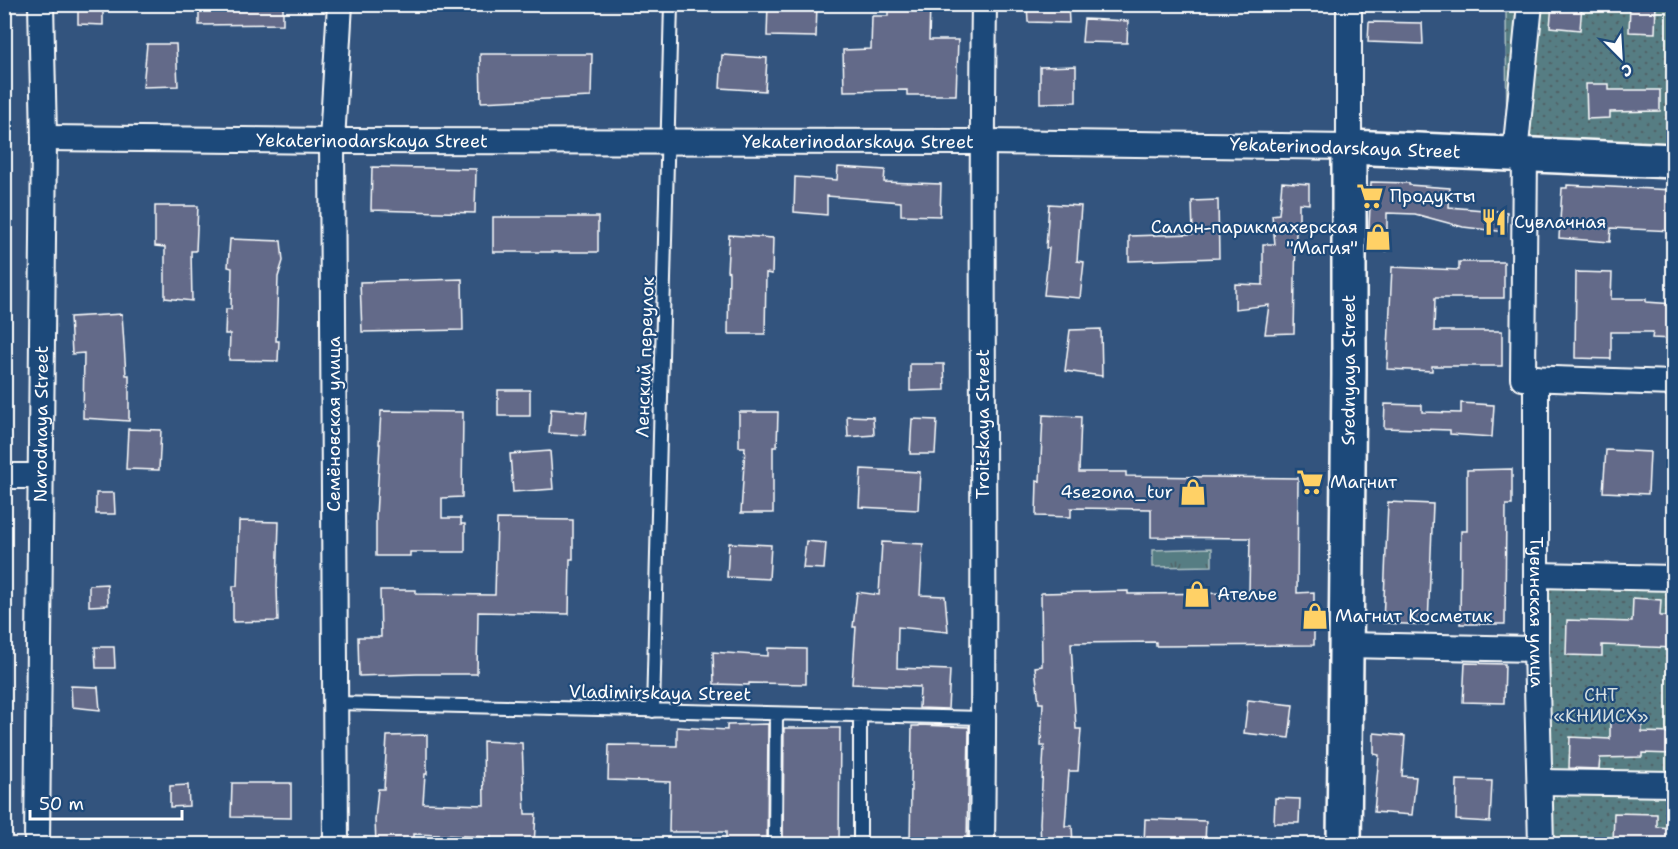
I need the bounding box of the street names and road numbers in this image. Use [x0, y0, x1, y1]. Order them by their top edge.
street label: Yekaterinodarskaya Street [256, 128, 488, 153]
street label: Yekaterinodarskaya Street [742, 130, 974, 154]
street label: Yekaterinodarskaya Street [1229, 132, 1461, 164]
street label: Ленский переулок [630, 276, 660, 438]
street label: Srednyaya Street [1336, 294, 1361, 446]
street label: Семёновская улица [322, 336, 346, 512]
street label: Narodnaya Street [28, 345, 54, 503]
street label: Troitskaya Street [971, 349, 995, 499]
street label: Тувинская улица [1524, 536, 1549, 688]
street label: Vladimirskaya Street [569, 679, 752, 707]

